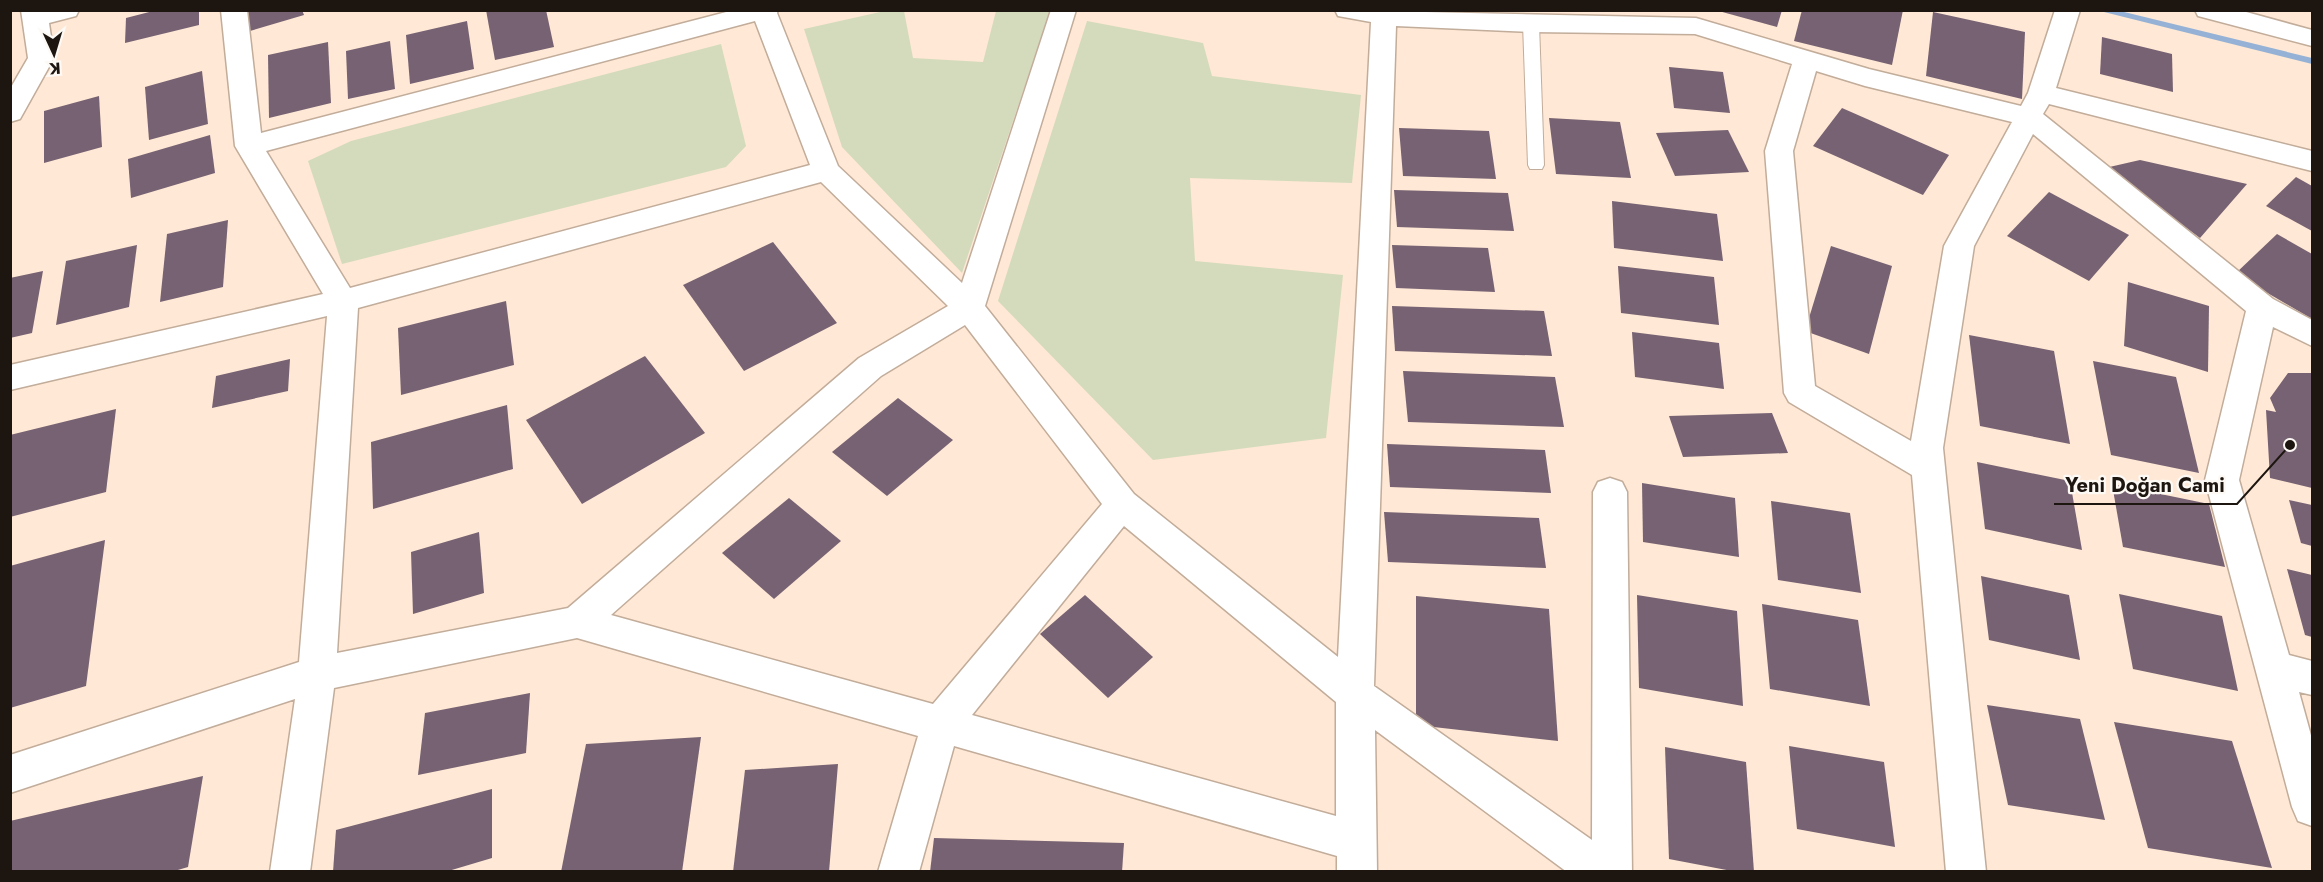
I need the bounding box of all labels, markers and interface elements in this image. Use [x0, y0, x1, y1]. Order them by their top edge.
north arrow [24, 24, 84, 84]
text: K [48, 57, 61, 80]
callout: Yeni Doğan Cami [2054, 466, 2237, 504]
text: Yeni Doğan Cami [2064, 471, 2225, 500]

